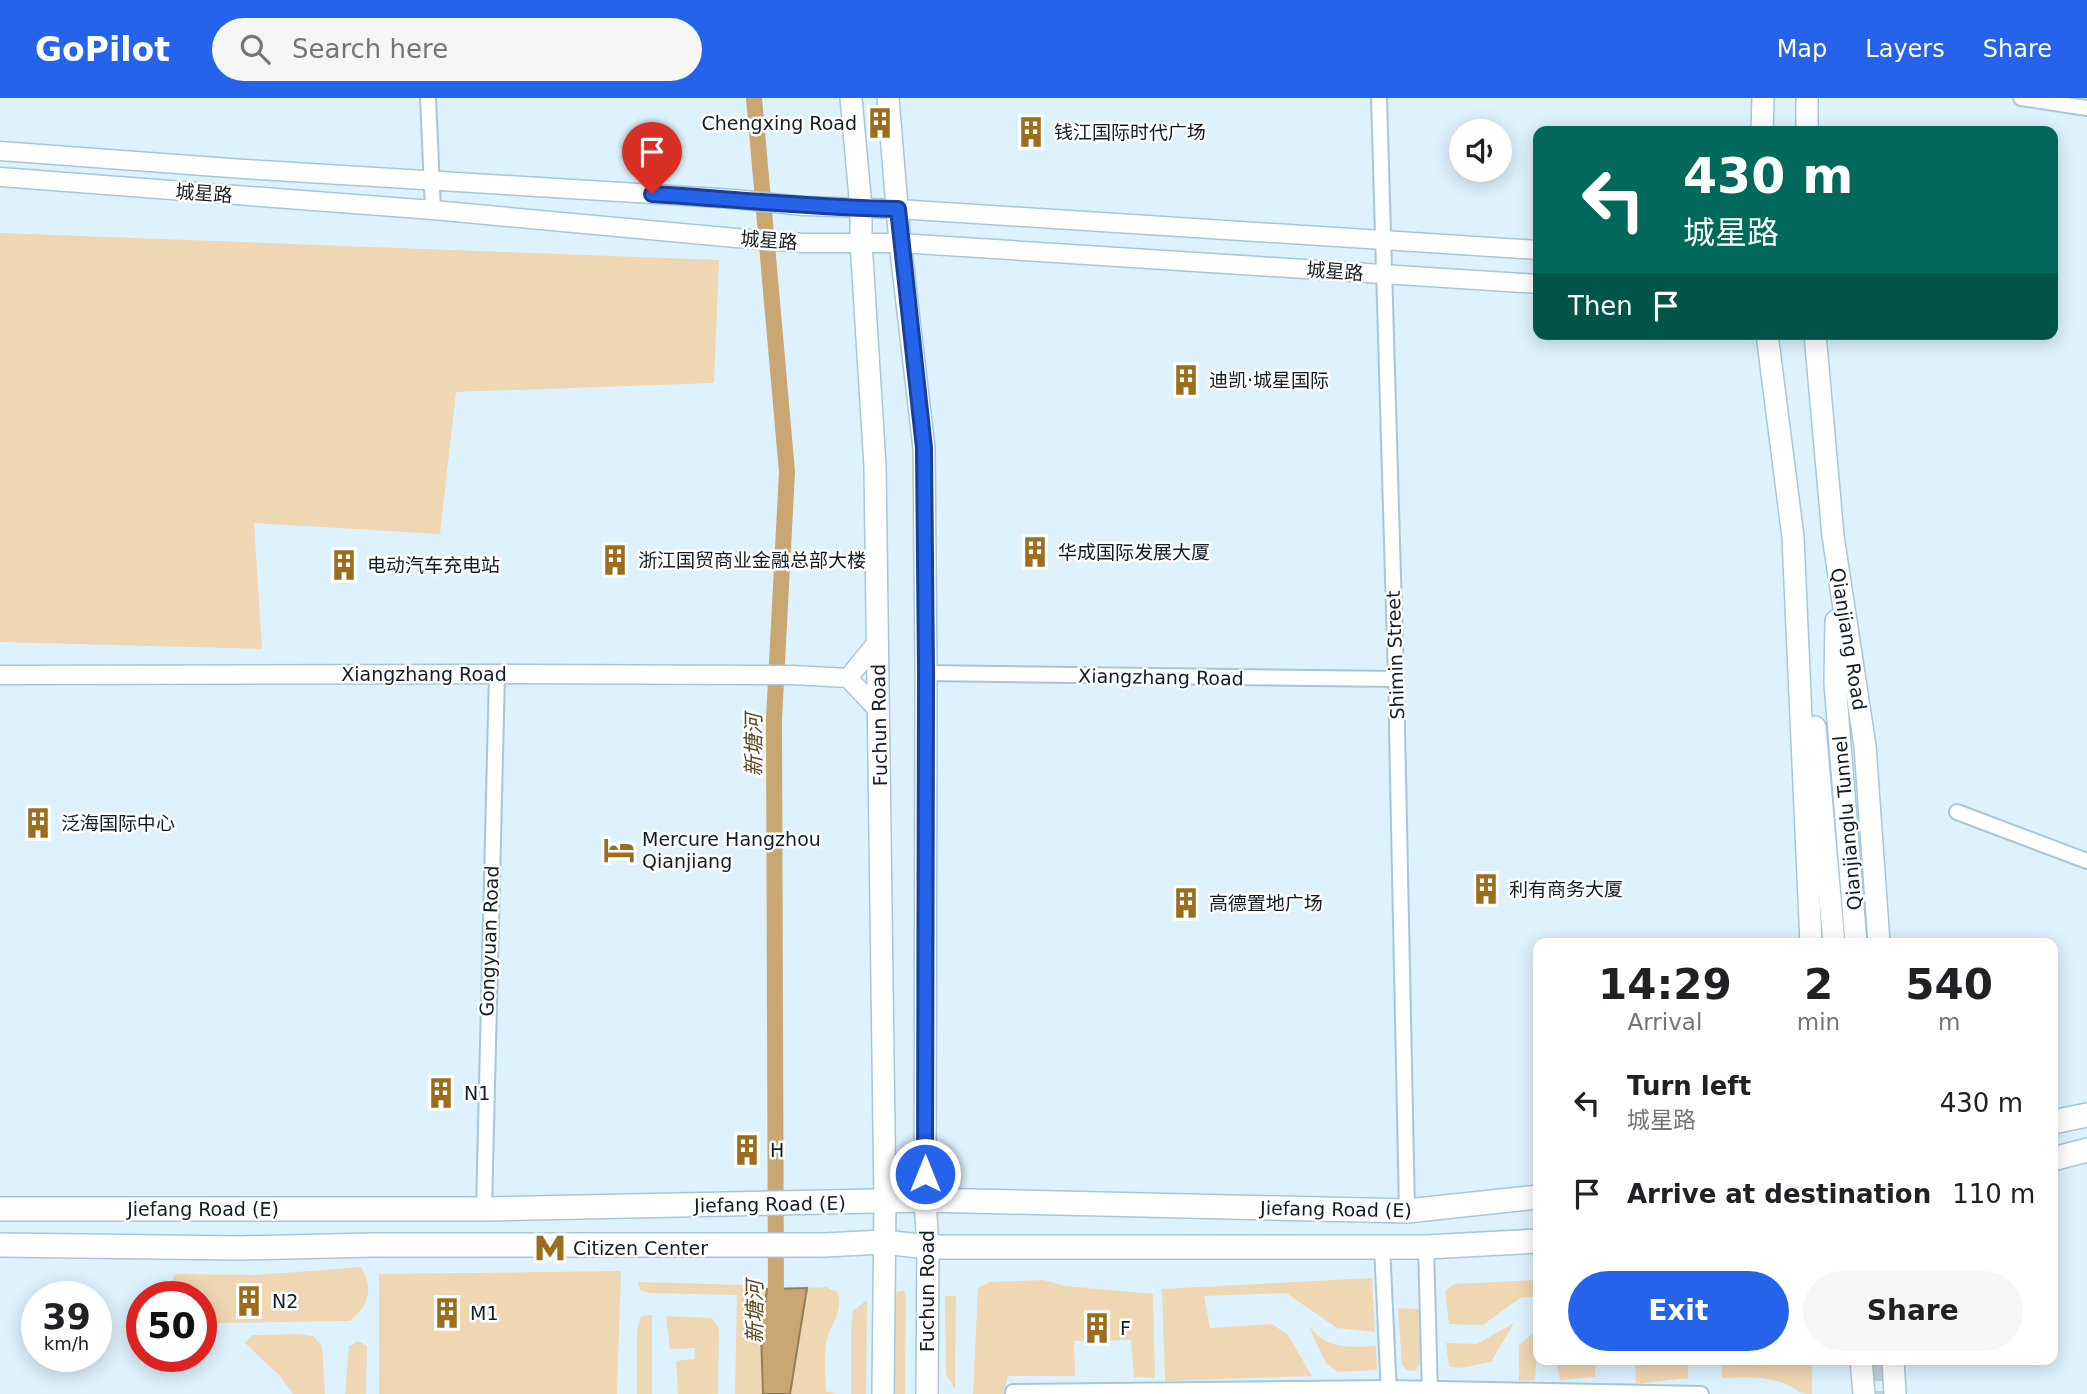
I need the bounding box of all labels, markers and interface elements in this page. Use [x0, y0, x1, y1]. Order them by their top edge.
search box [212, 18, 702, 81]
text: GoPilot [35, 30, 170, 69]
icon: search [236, 30, 274, 68]
text: Search here [292, 34, 448, 64]
text: Map [1777, 35, 1827, 63]
text: Layers [1865, 35, 1945, 63]
text: Share [1983, 35, 2052, 63]
building icon: Chengxing Road [863, 106, 897, 140]
place label: Chengxing Road [702, 112, 857, 134]
building icon: 钱江国际时代广场 [1014, 115, 1048, 149]
map controls [1449, 119, 1512, 182]
button: sound [1449, 119, 1512, 182]
place label: 钱江国际时代广场 [1054, 121, 1206, 143]
pin [622, 122, 682, 194]
icon: arrive [633, 133, 671, 171]
text: 430 m [1683, 148, 1853, 205]
icon: left [1568, 154, 1659, 245]
street label: 城星路 [175, 180, 233, 206]
text: 城星路 [1683, 214, 1779, 252]
street label: 城星路 [740, 227, 798, 253]
street label: 城星路 [1306, 258, 1364, 284]
icon: arrive [1647, 287, 1685, 325]
text: Then [1568, 291, 1633, 321]
building icon: 迪凯·城星国际 [1169, 363, 1203, 397]
place label: 迪凯·城星国际 [1209, 369, 1329, 391]
building icon: 华成国际发展大厦 [1018, 535, 1052, 569]
place label: 华成国际发展大厦 [1058, 541, 1210, 563]
building icon: 浙江国贸商业金融总部大楼 [598, 543, 632, 577]
building icon: 电动汽车充电站 [327, 548, 361, 582]
place label: 浙江国贸商业金融总部大楼 [638, 549, 866, 571]
place label: 电动汽车充电站 [367, 554, 500, 576]
street label: Qianjiang Road [1827, 566, 1871, 712]
street label: Shimin Street [1382, 590, 1408, 720]
street label: Xiangzhang Road [341, 663, 507, 685]
street label: Fuchun Road [867, 664, 891, 786]
street label: Xiangzhang Road [1078, 665, 1244, 689]
water label: 新塘河 [742, 710, 766, 777]
street label: Qianjianglu Tunnel [1828, 735, 1866, 911]
building icon: 泛海国际中心 [21, 806, 55, 840]
place label: 泛海国际中心 [61, 812, 175, 834]
place label: Mercure Hangzhou Qianjiang [642, 828, 821, 872]
hotel icon: Mercure Hangzhou Qianjiang [602, 833, 636, 867]
street label: Gongyuan Road [475, 865, 503, 1017]
building icon: 利有商务大厦 [1469, 872, 1503, 906]
place label: 利有商务大厦 [1509, 878, 1623, 900]
building icon: 高德置地广场 [1169, 886, 1203, 920]
place label: 高德置地广场 [1209, 892, 1323, 914]
text: 14:29 [1598, 960, 1732, 1009]
text: 2 [1804, 960, 1833, 1009]
text: 540 [1905, 960, 1993, 1009]
text: Arrival [1628, 1009, 1702, 1035]
text: min [1797, 1009, 1840, 1035]
text: m [1938, 1009, 1960, 1035]
text: Turn left [1627, 1071, 1751, 1101]
building icon: N1 [424, 1076, 458, 1110]
place label: N1 [464, 1082, 490, 1104]
icon: left [1568, 1084, 1606, 1122]
text: 430 m [1940, 1088, 2023, 1118]
text: 城星路 [1627, 1107, 1696, 1133]
building icon: H [730, 1133, 764, 1167]
position arrow [888, 1137, 962, 1211]
place label: H [770, 1139, 784, 1161]
icon: arrive [1568, 1175, 1606, 1213]
text: Arrive at destination [1627, 1179, 1931, 1209]
text: 110 m [1952, 1179, 2035, 1209]
street label: Jiefang Road (E) [693, 1192, 846, 1216]
street label: Jiefang Road (E) [1259, 1197, 1412, 1221]
street label: Jiefang Road (E) [126, 1198, 279, 1220]
street label: Fuchun Road [916, 1230, 938, 1352]
metro station icon: Citizen Center [533, 1231, 567, 1265]
place label: Citizen Center [573, 1237, 708, 1259]
button: Exit [1568, 1271, 1789, 1351]
button: Share [1803, 1271, 2023, 1351]
water label: 新塘河 [743, 1277, 767, 1344]
speed limit sign: 50 [126, 1281, 217, 1372]
building icon: N2 [232, 1284, 266, 1318]
place label: N2 [272, 1290, 298, 1312]
building icon: M1 [430, 1296, 464, 1330]
text: 39 [42, 1297, 91, 1337]
place label: M1 [470, 1302, 498, 1324]
building icon: F [1080, 1311, 1114, 1345]
place label: F [1120, 1317, 1131, 1339]
text: km/h [44, 1333, 89, 1354]

